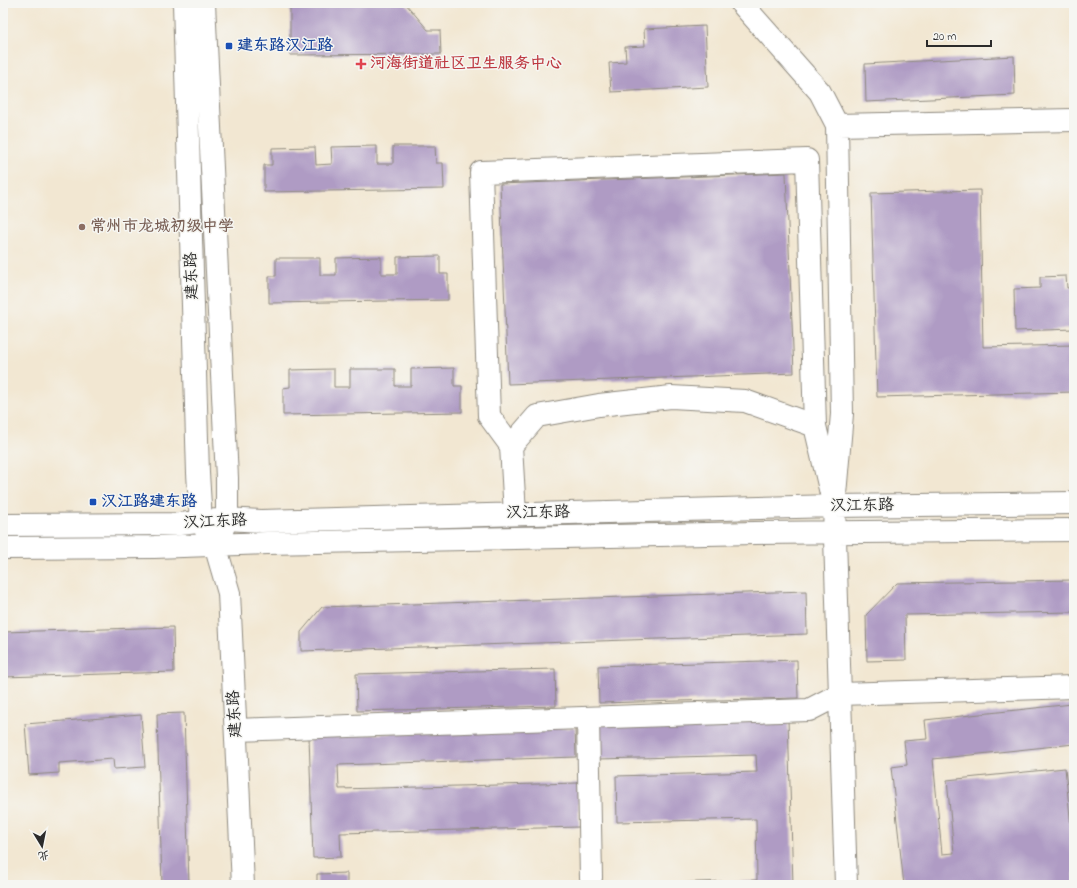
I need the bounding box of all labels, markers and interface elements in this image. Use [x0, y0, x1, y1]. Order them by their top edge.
scale bar [927, 22, 991, 48]
text: 20 m [933, 28, 956, 46]
place label: 建东路汉江路 [237, 34, 333, 58]
marker: 建东路汉江路 [224, 41, 234, 51]
place label: 河海街道社区卫生服务中心 [370, 52, 562, 76]
marker: 河海街道社区卫生服务中心 [355, 58, 367, 70]
place label: 常州市龙城初级中学 [90, 215, 234, 239]
marker: 常州市龙城初级中学 [77, 222, 87, 232]
street label: 建东路 [179, 252, 205, 300]
place label: 汉江路建东路 [101, 490, 197, 514]
street label: 汉江东路 [830, 493, 894, 519]
marker: 汉江路建东路 [88, 497, 98, 507]
street label: 汉江东路 [506, 500, 570, 526]
street label: 汉江东路 [182, 508, 248, 536]
street label: 建东路 [222, 689, 248, 739]
north arrow [22, 826, 62, 866]
text: 北 [37, 846, 50, 864]

